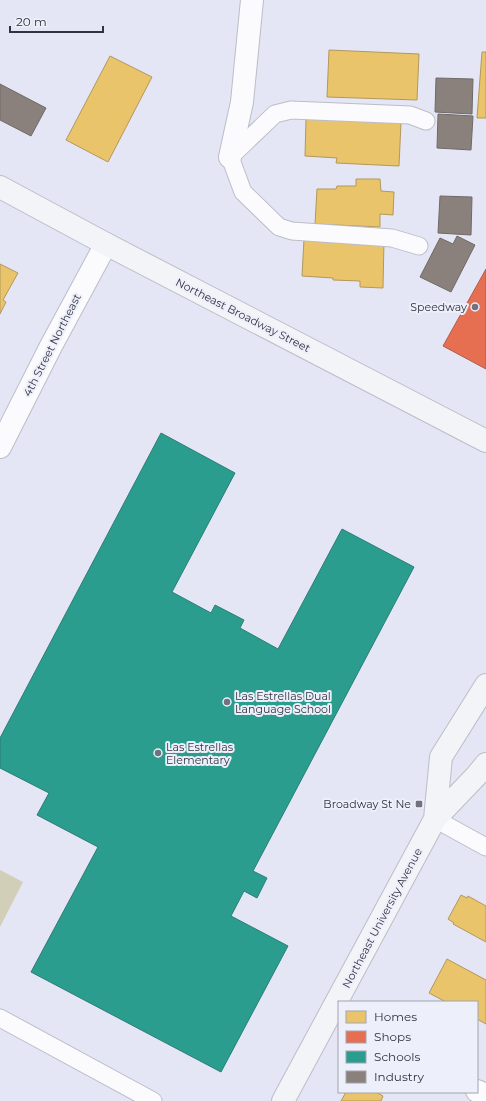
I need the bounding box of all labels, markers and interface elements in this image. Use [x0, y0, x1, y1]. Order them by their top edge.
scale bar [10, 8, 103, 34]
text: 20 m [16, 14, 47, 29]
street label: Northeast Broadway Street [173, 275, 313, 355]
street label: 4th Street Northeast [20, 291, 84, 399]
place label: Speedway [410, 300, 467, 314]
marker: Speedway [470, 302, 480, 312]
place label: Las Estrellas Dual Language School [235, 689, 331, 716]
marker: Las Estrellas Dual Language School [222, 697, 232, 707]
place label: Las Estrellas Elementary [166, 740, 234, 767]
marker: Las Estrellas Elementary [153, 748, 163, 758]
place label: Broadway St Ne [323, 797, 411, 811]
marker: Broadway St Ne [414, 799, 424, 809]
street label: Northeast University Avenue [339, 845, 425, 990]
legend [338, 1001, 478, 1093]
text: Homes [374, 1009, 417, 1024]
text: Shops [374, 1029, 411, 1044]
text: Schools [374, 1049, 420, 1064]
text: Industry [374, 1069, 424, 1084]

